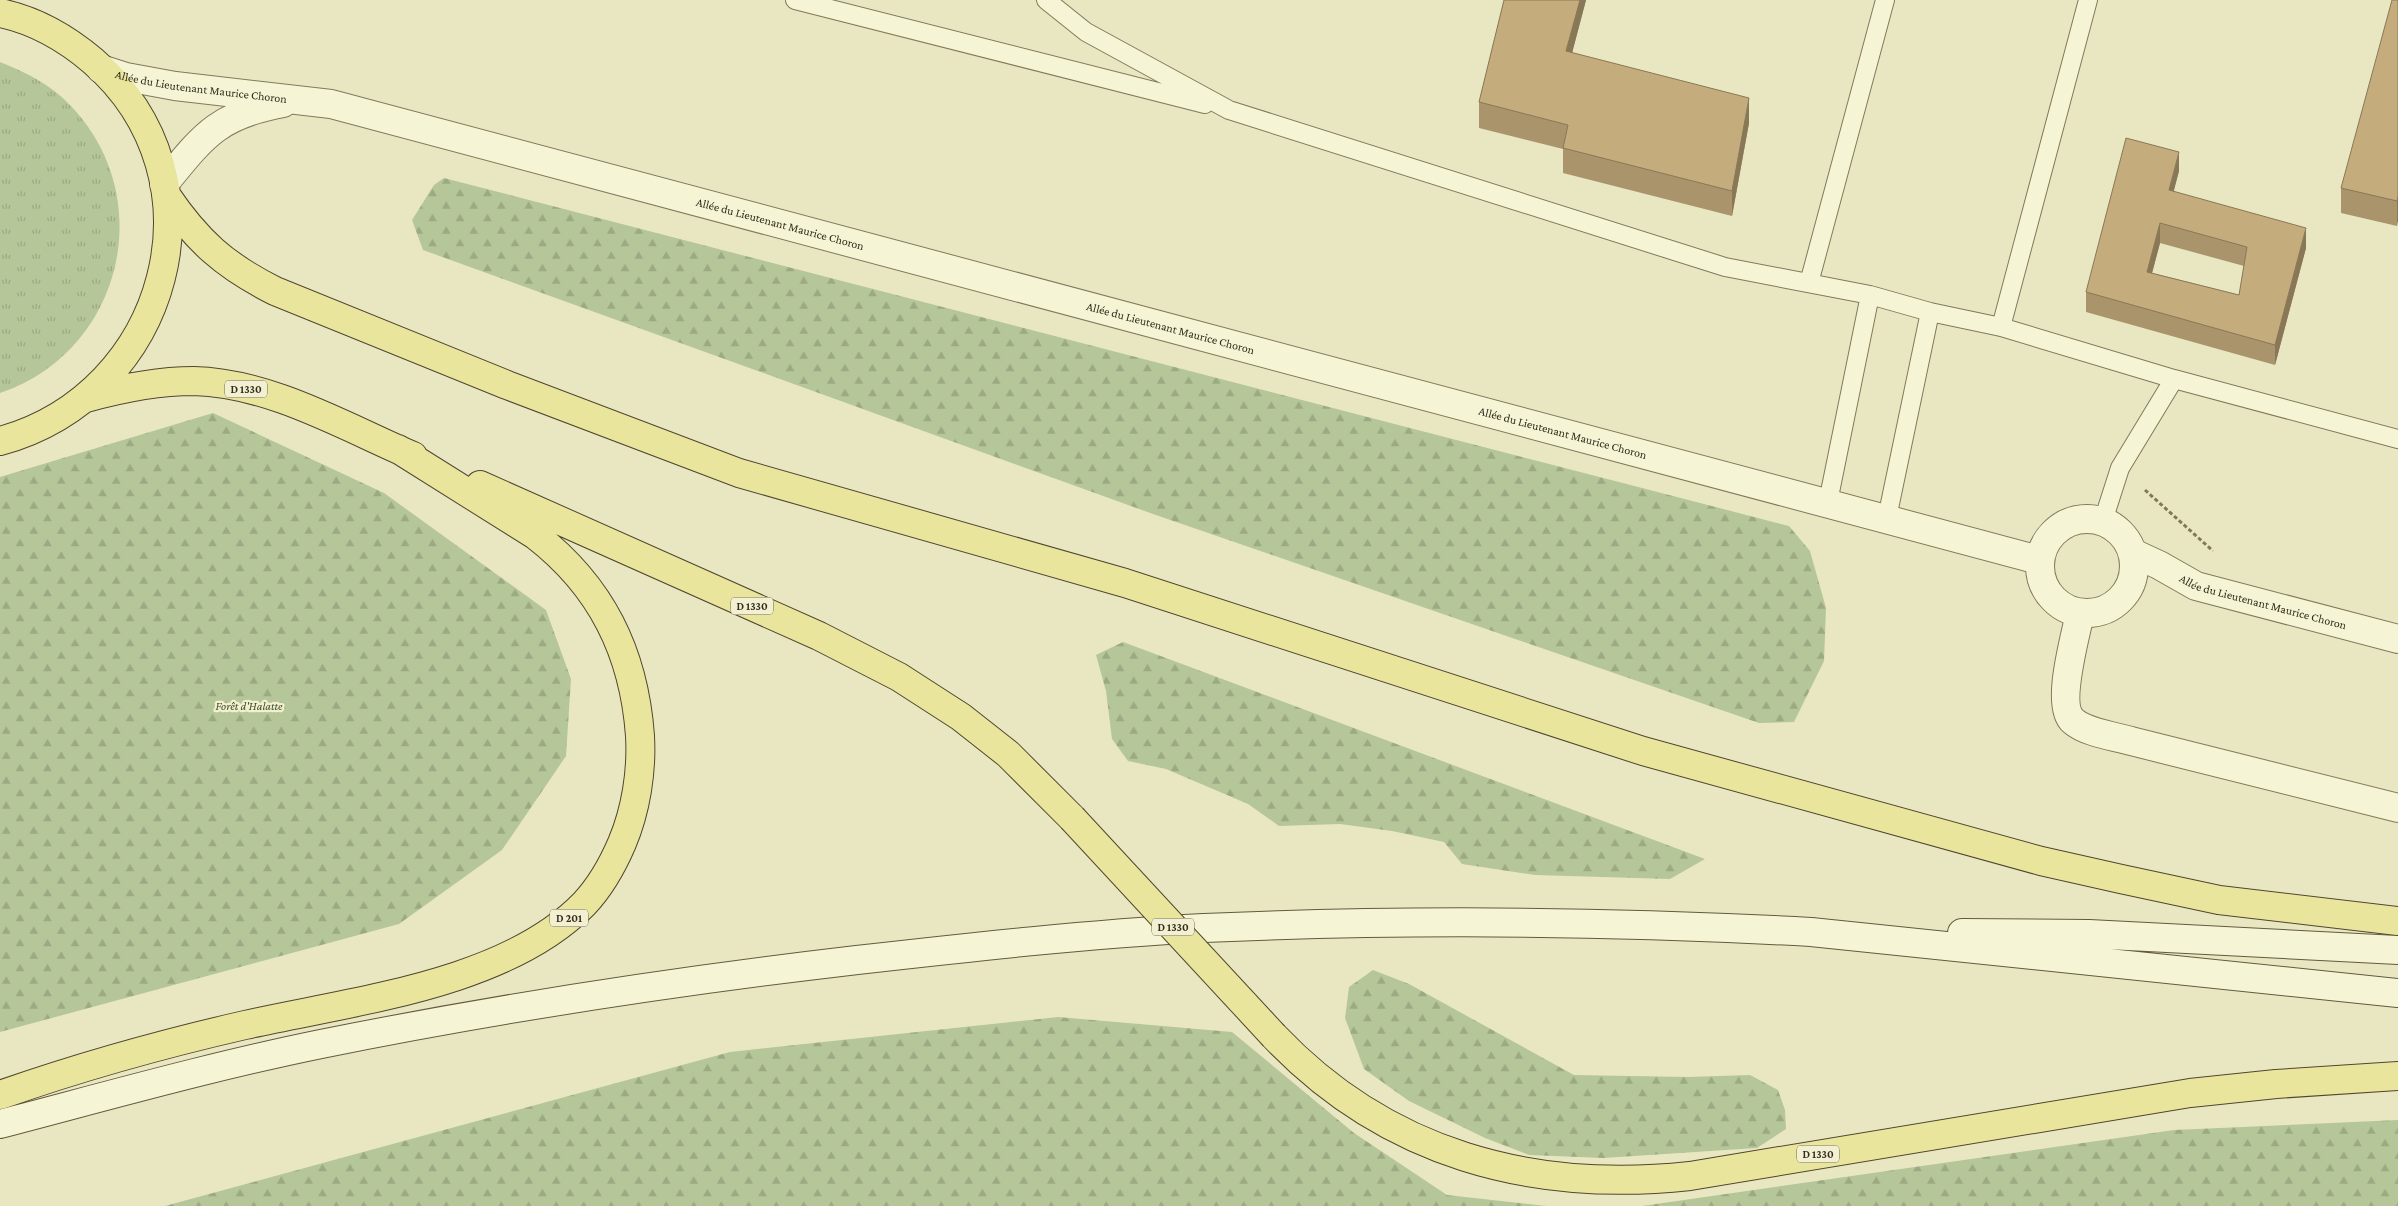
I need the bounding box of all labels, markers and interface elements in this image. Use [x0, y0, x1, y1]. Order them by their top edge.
street label: Allée du Lieutenant Maurice Choron [114, 67, 288, 106]
street label: Allée du Lieutenant Maurice Choron [695, 195, 866, 253]
street label: Allée du Lieutenant Maurice Choron [1085, 299, 1257, 357]
road number: D 1330 [225, 380, 267, 398]
street label: Allée du Lieutenant Maurice Choron [1477, 404, 1649, 462]
street label: Allée du Lieutenant Maurice Choron [2177, 571, 2349, 632]
road number: D 1330 [731, 598, 773, 614]
park label: Forêt d'Halatte [215, 699, 283, 713]
road number: D 201 [550, 910, 588, 926]
road number: D 1330 [1152, 919, 1194, 936]
road number: D 1330 [1797, 1146, 1839, 1162]

